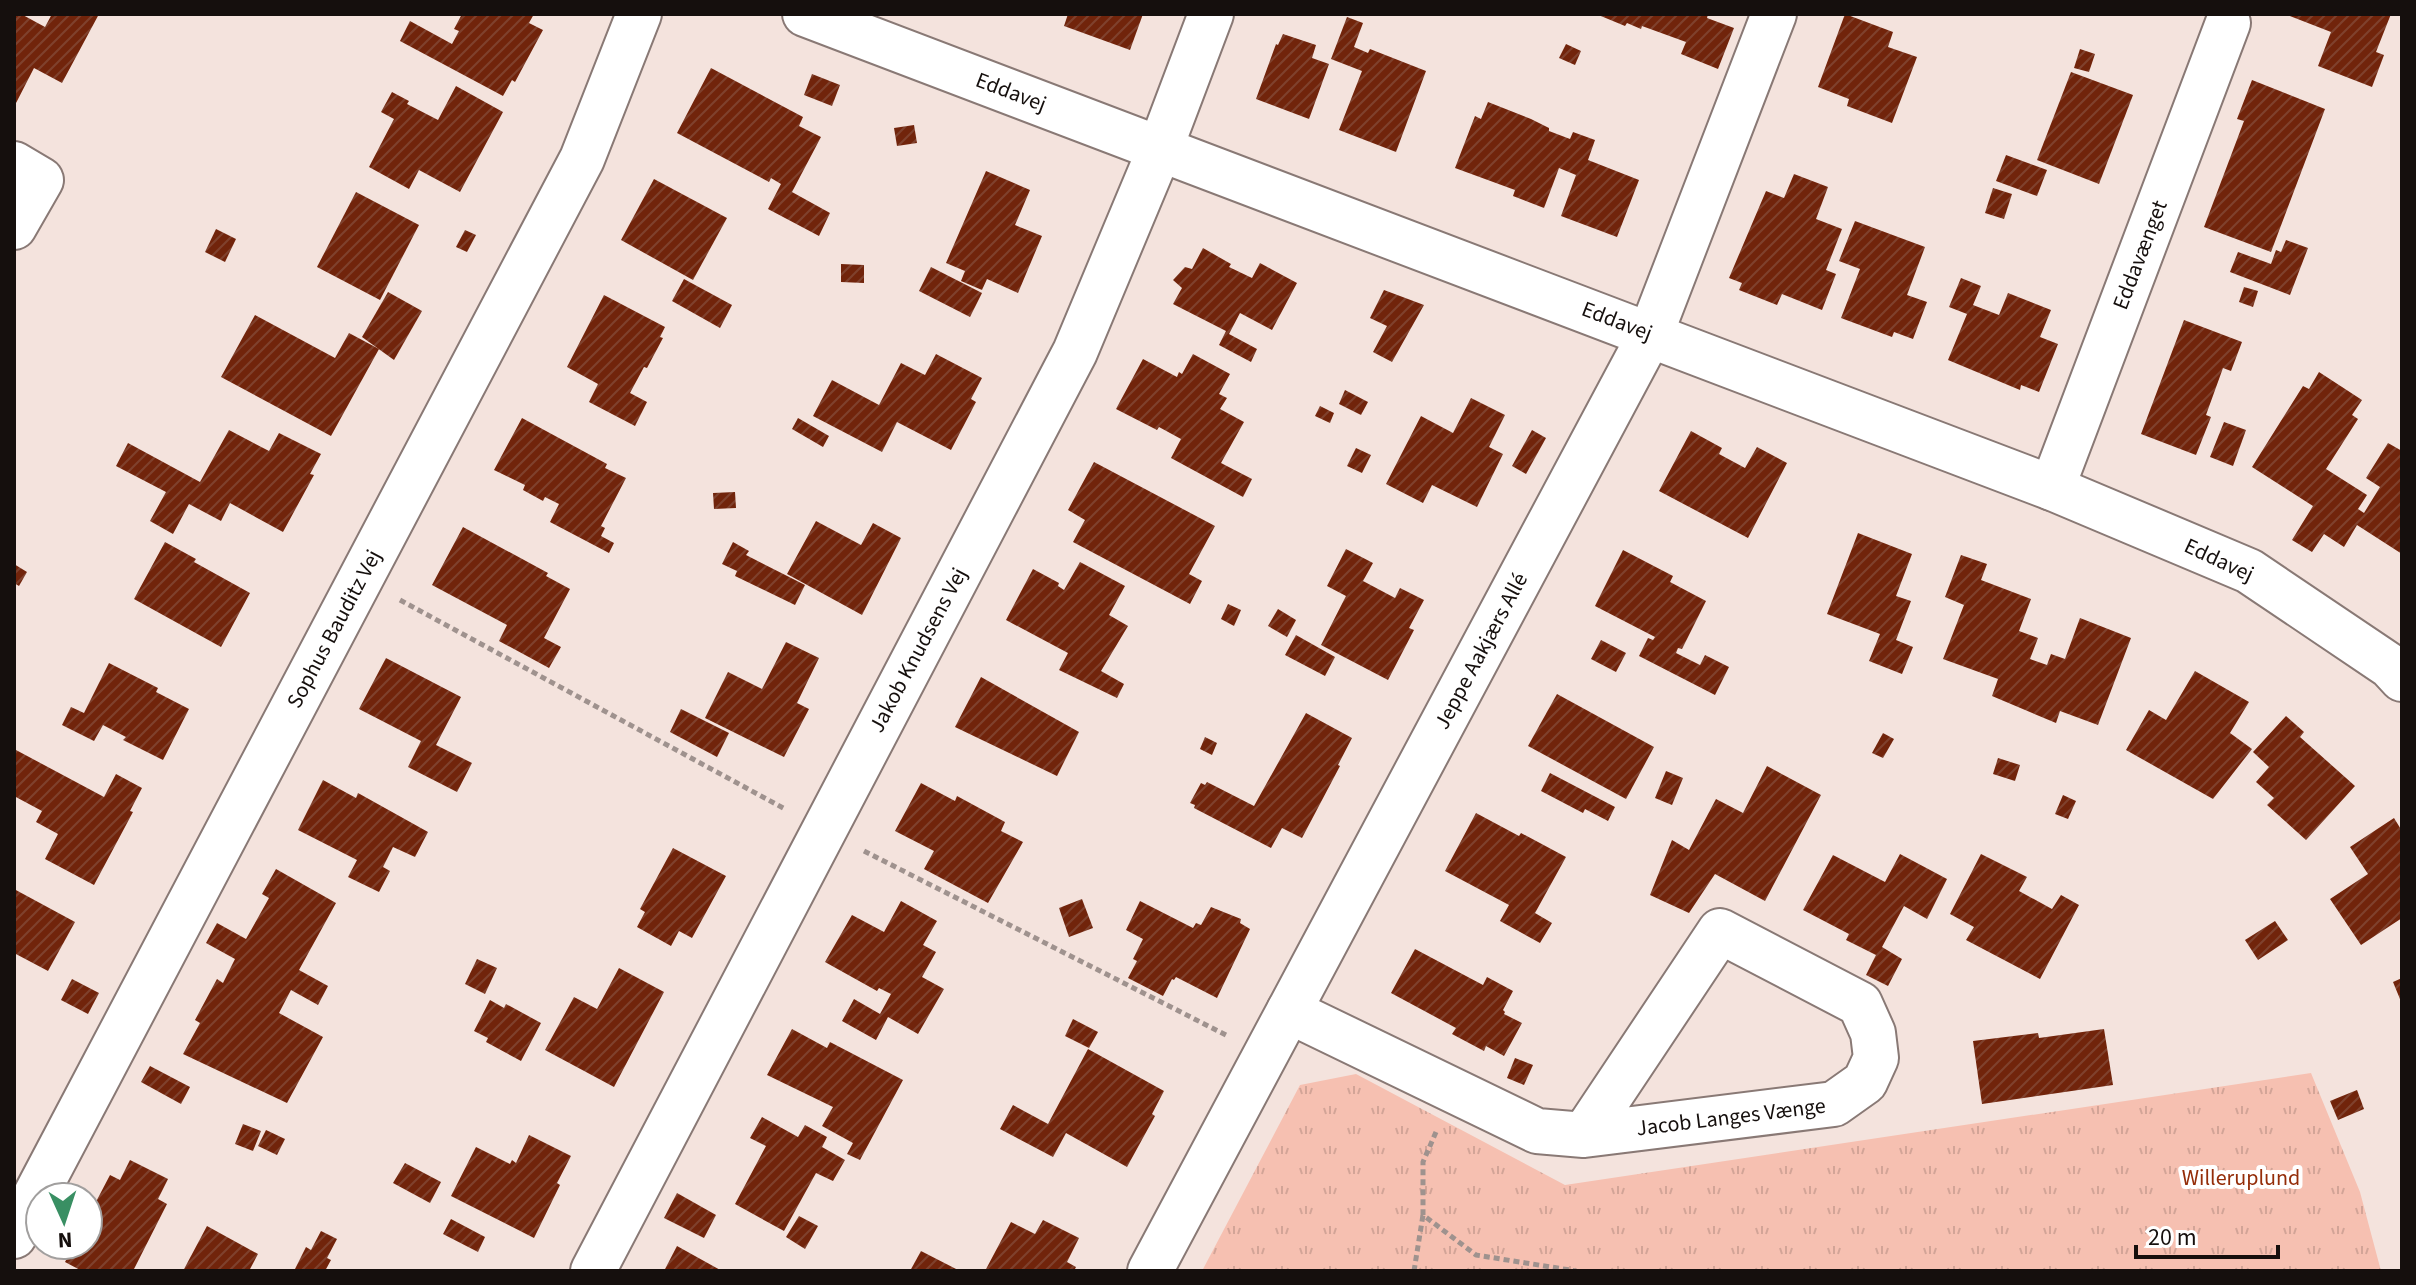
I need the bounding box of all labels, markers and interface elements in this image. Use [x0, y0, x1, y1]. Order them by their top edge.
street label: Eddavej [971, 64, 1051, 120]
street label: Eddavænget [2104, 195, 2176, 314]
street label: Eddavej [1577, 293, 1657, 349]
street label: Eddavej [2179, 530, 2259, 590]
street label: Sophus Bauditz Vej [279, 544, 389, 714]
street label: Jakob Knudsens Vej [861, 562, 975, 738]
street label: Jeppe Aakjærs Allé [1426, 567, 1536, 735]
street label: Jacob Langes Vænge [1635, 1090, 1828, 1144]
park label: Willeruplund [2182, 1162, 2300, 1194]
north arrow [24, 1181, 104, 1261]
scale bar [2136, 1209, 2278, 1259]
text: 20 m [2148, 1220, 2197, 1255]
text: N [57, 1224, 73, 1256]

